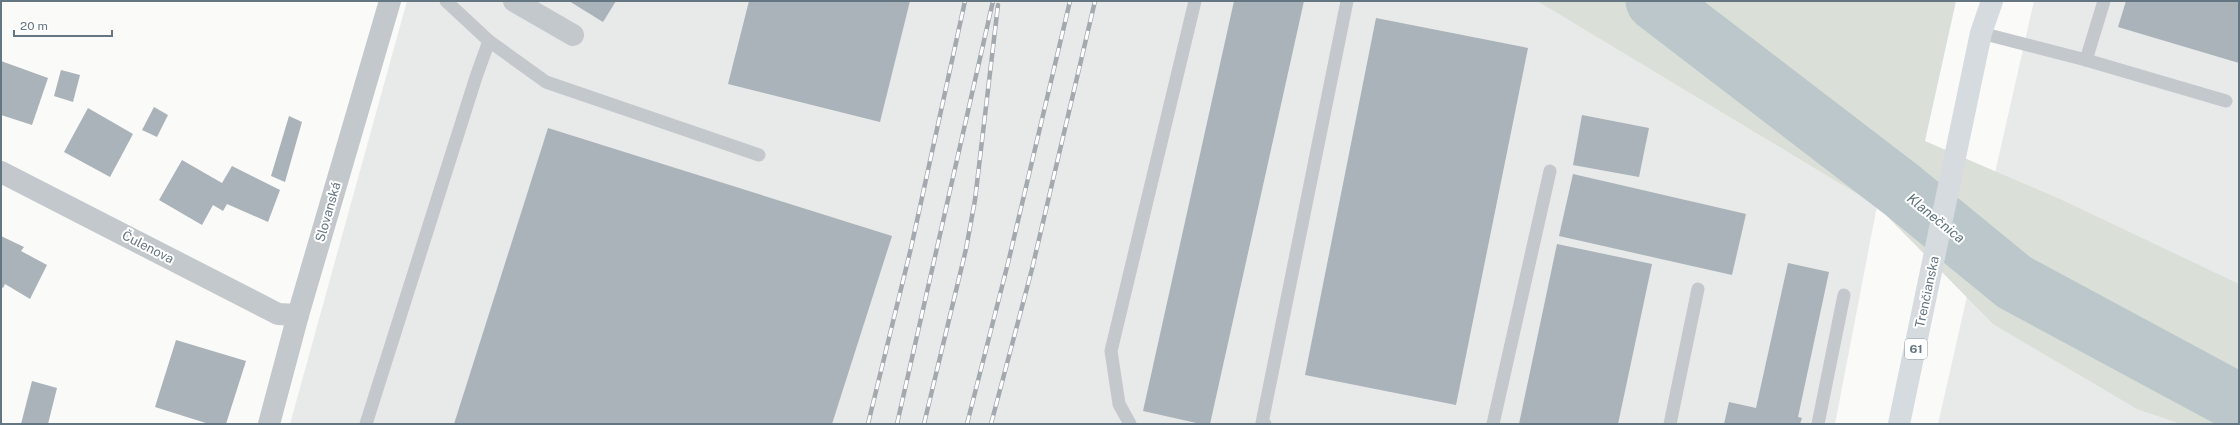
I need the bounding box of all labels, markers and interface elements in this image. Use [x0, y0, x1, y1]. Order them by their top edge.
scale bar [14, 12, 112, 38]
text: 20 m [20, 19, 48, 33]
street label: Slovanská [312, 180, 344, 244]
water label: Klanečnica [1904, 190, 1968, 246]
street label: Čulenova [120, 228, 176, 266]
street label: Trenčianska [1912, 255, 1942, 329]
road number: 61 [1905, 339, 1927, 359]

